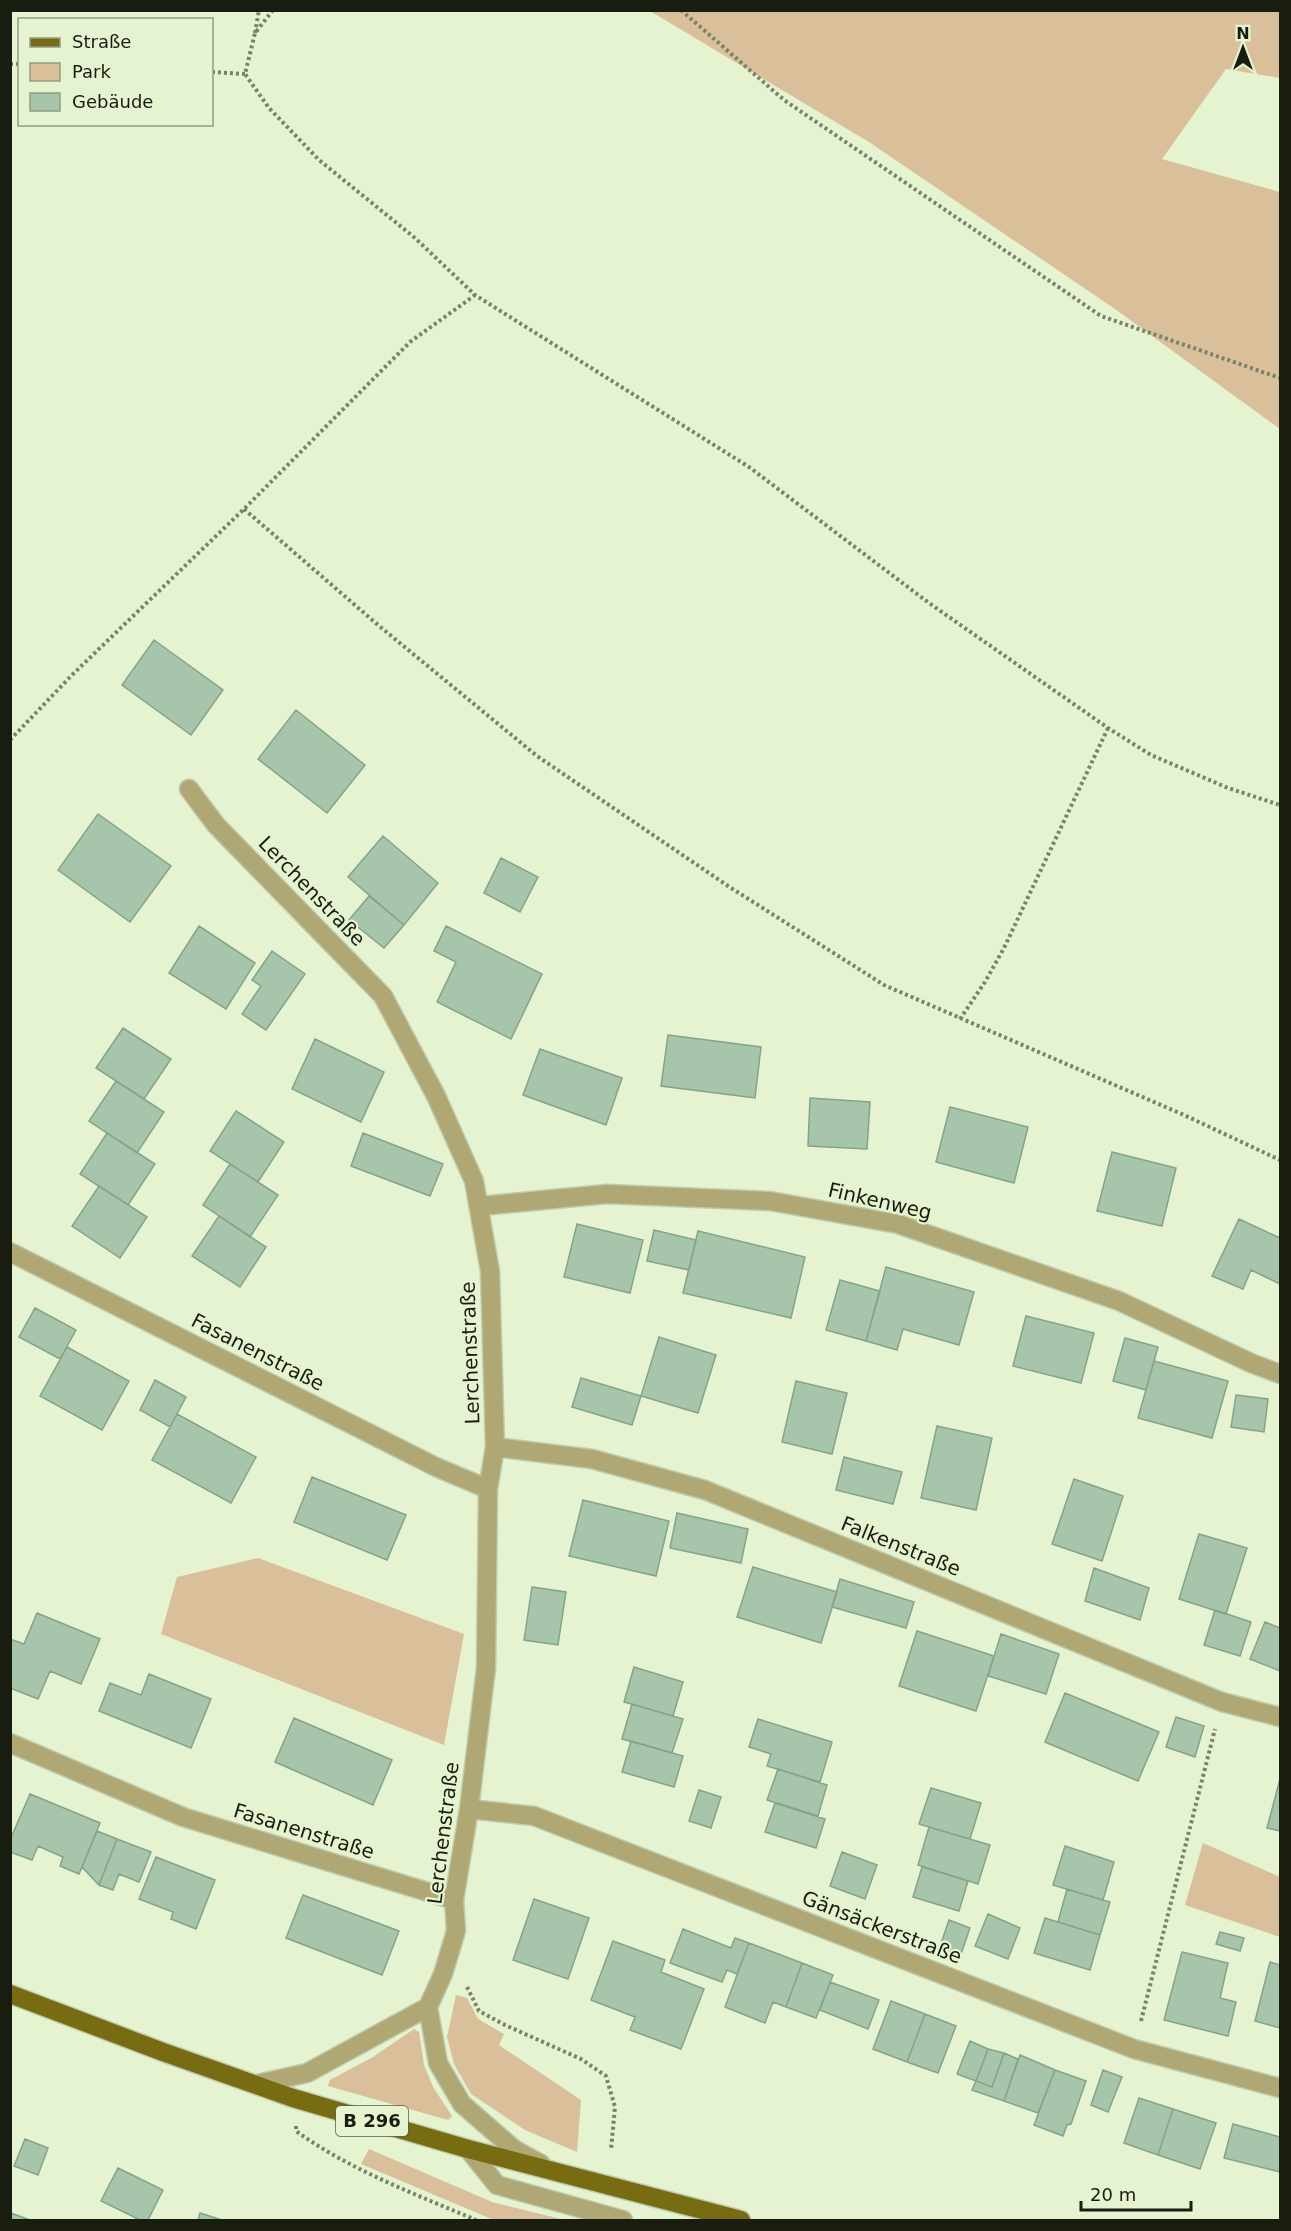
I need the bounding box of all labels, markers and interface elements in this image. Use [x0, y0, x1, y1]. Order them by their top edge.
legend [18, 18, 213, 126]
north arrow [1213, 18, 1273, 78]
text: N [1236, 24, 1250, 43]
text: Straße [72, 31, 131, 52]
text: Park [72, 61, 111, 82]
text: Gebäude [72, 91, 153, 112]
street label: Lerchenstraße [254, 831, 370, 951]
street label: Finkenweg [826, 1177, 934, 1225]
street label: Lerchenstraße [456, 1281, 484, 1425]
street label: Fasanenstraße [188, 1308, 328, 1396]
street label: Falkenstraße [838, 1511, 964, 1581]
street label: Lerchenstraße [422, 1760, 464, 1906]
street label: Fasanenstraße [231, 1798, 377, 1864]
street label: Gänsäckerstraße [799, 1885, 965, 1969]
road number: B 296 [336, 2106, 408, 2136]
scale bar [1081, 2174, 1190, 2212]
text: 20 m [1090, 2184, 1136, 2205]

